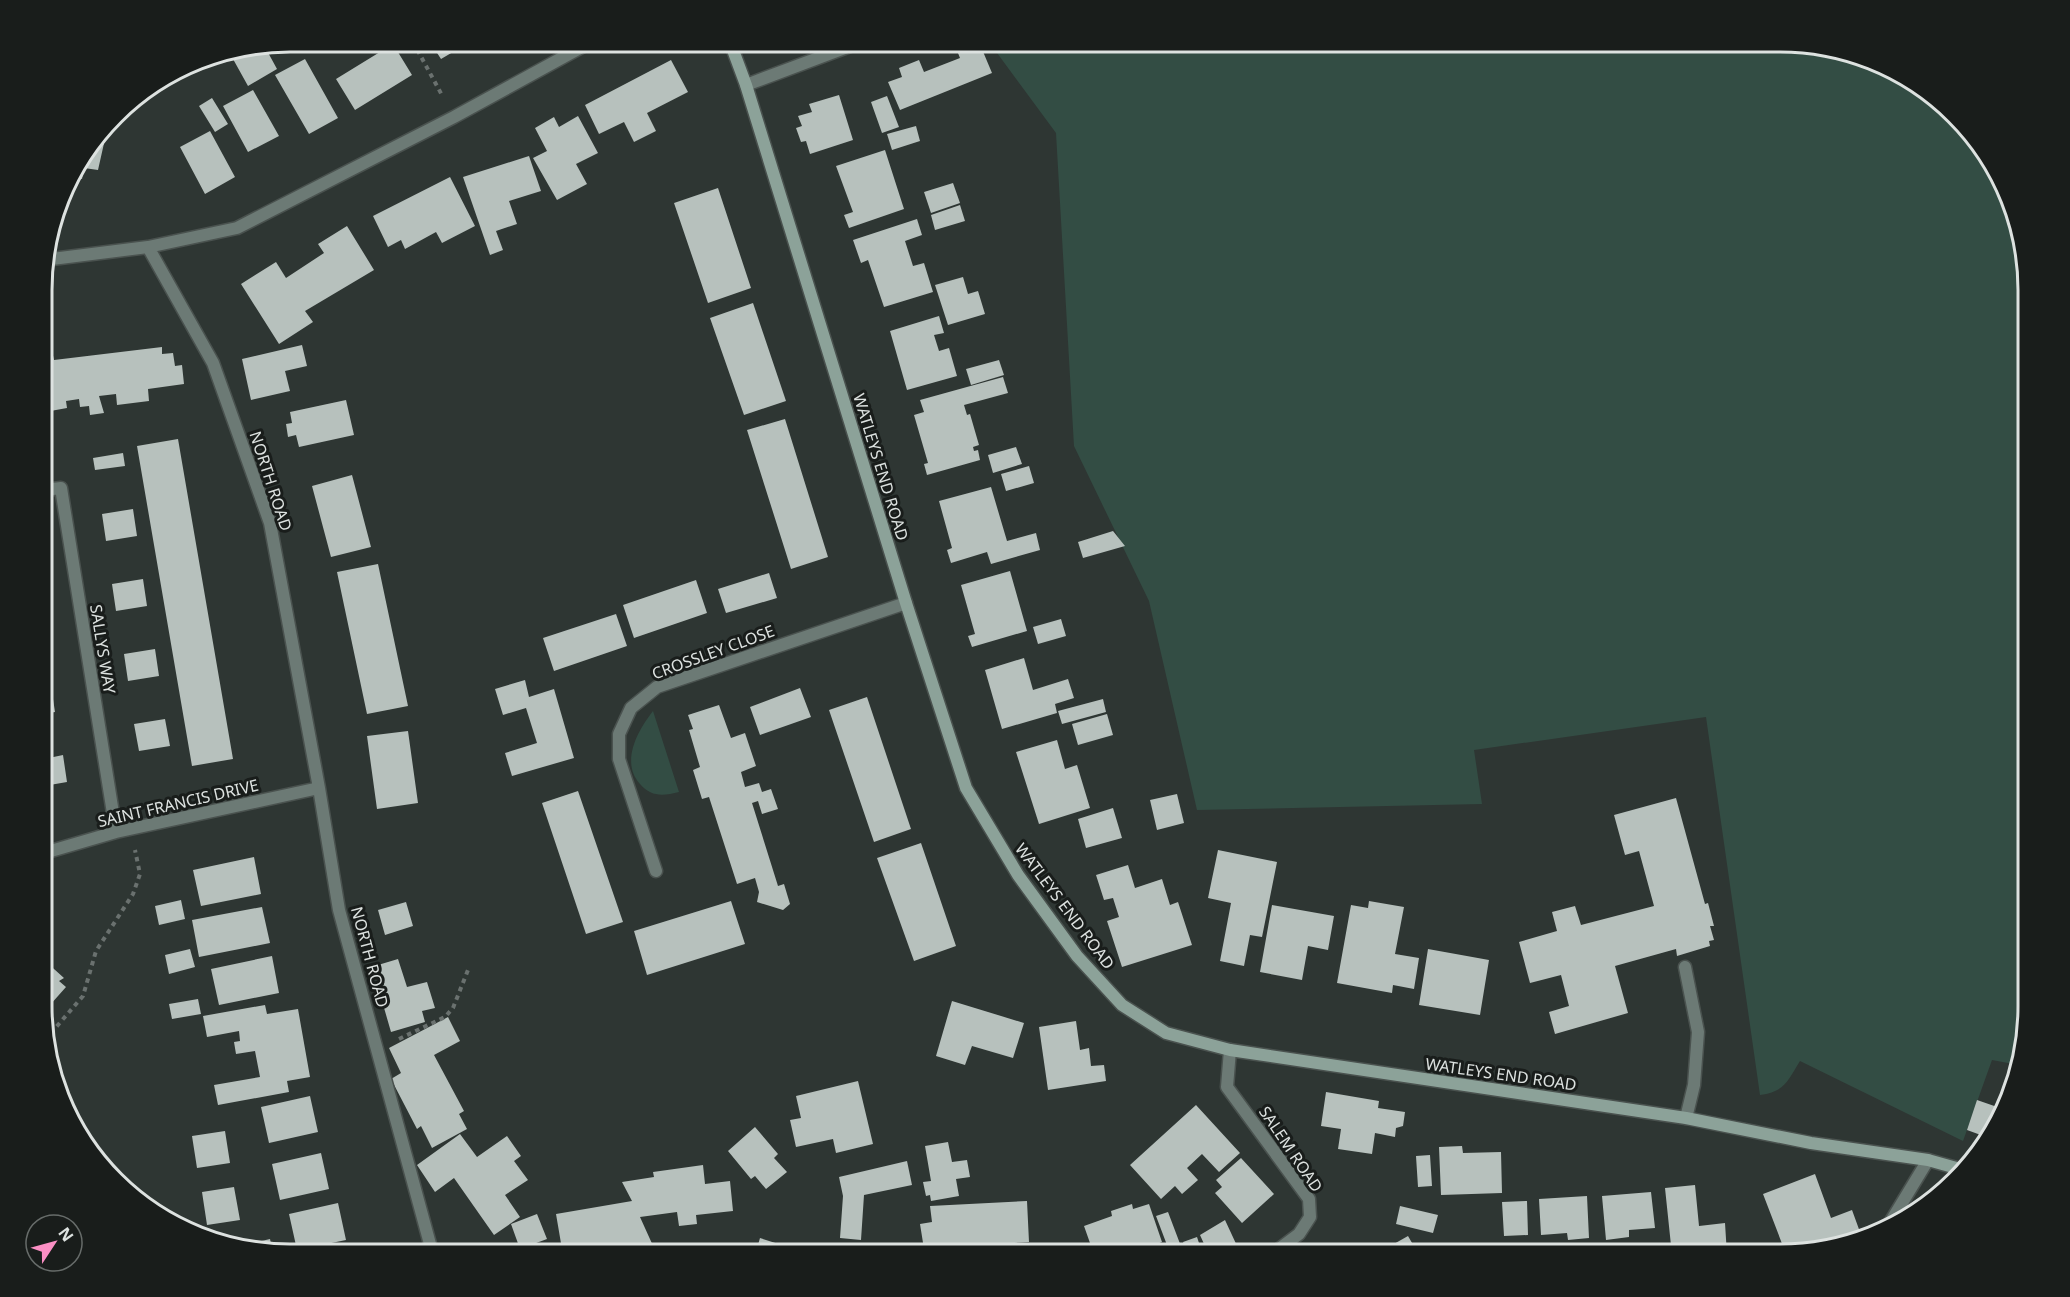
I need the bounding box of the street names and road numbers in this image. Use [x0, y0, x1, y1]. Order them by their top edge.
street label: WATLEYS END ROAD [848, 391, 914, 543]
street label: NORTH ROAD [245, 428, 297, 534]
street label: SALLYS WAY [85, 603, 121, 696]
street label: CROSSLEY CLOSE [649, 620, 777, 684]
street label: SAINT FRANCIS DRIVE [95, 774, 261, 832]
street label: WATLEYS END ROAD [1010, 839, 1120, 973]
street label: NORTH ROAD [346, 904, 394, 1010]
street label: WATLEYS END ROAD [1424, 1052, 1578, 1096]
street label: SALEM ROAD [1254, 1102, 1328, 1196]

